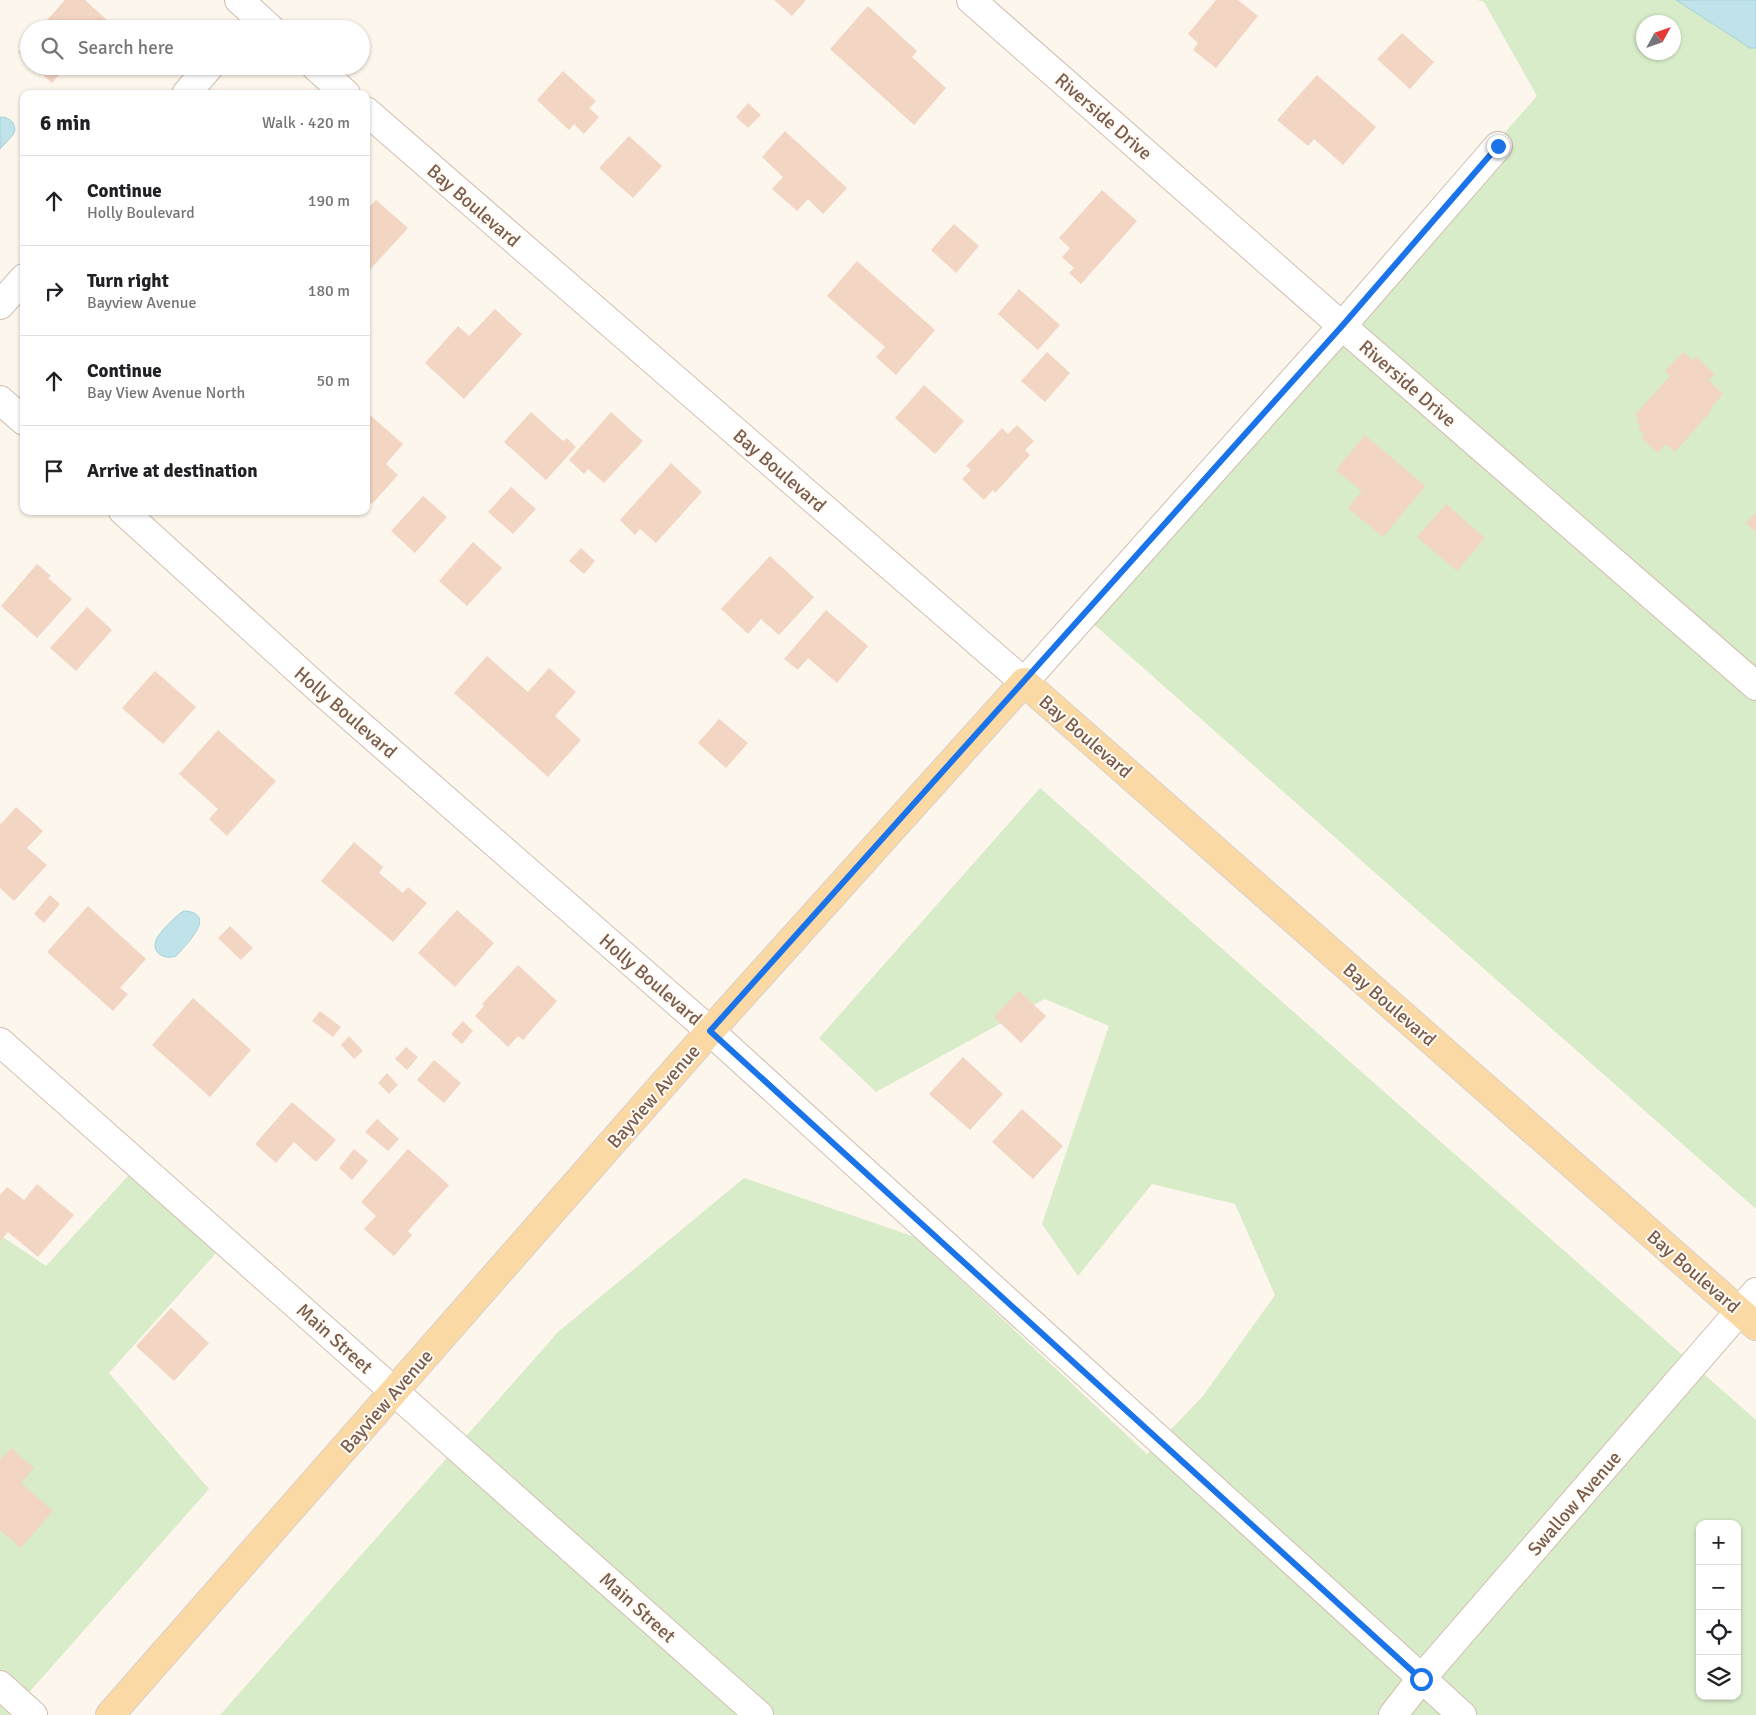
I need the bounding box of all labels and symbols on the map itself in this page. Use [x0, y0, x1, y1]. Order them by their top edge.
north arrow [1636, 15, 1681, 60]
street label: Riverside Drive [1050, 68, 1157, 166]
route end [1487, 135, 1510, 158]
street label: Bay Boulevard [422, 159, 525, 253]
street label: Riverside Drive [1354, 335, 1461, 433]
street label: Bay Boulevard [728, 424, 831, 518]
street label: Holly Boulevard [289, 662, 402, 764]
street label: Bay Boulevard [1034, 690, 1137, 784]
street label: Holly Boulevard [594, 929, 707, 1031]
street label: Bay Boulevard [1338, 958, 1441, 1052]
street label: Bayview Avenue [602, 1040, 705, 1154]
street label: Bay Boulevard [1642, 1225, 1745, 1319]
street label: Main Street [291, 1298, 378, 1379]
street label: Bayview Avenue [335, 1345, 438, 1459]
street label: Swallow Avenue [1523, 1446, 1627, 1561]
street label: Main Street [594, 1567, 681, 1648]
route start [1410, 1668, 1433, 1691]

